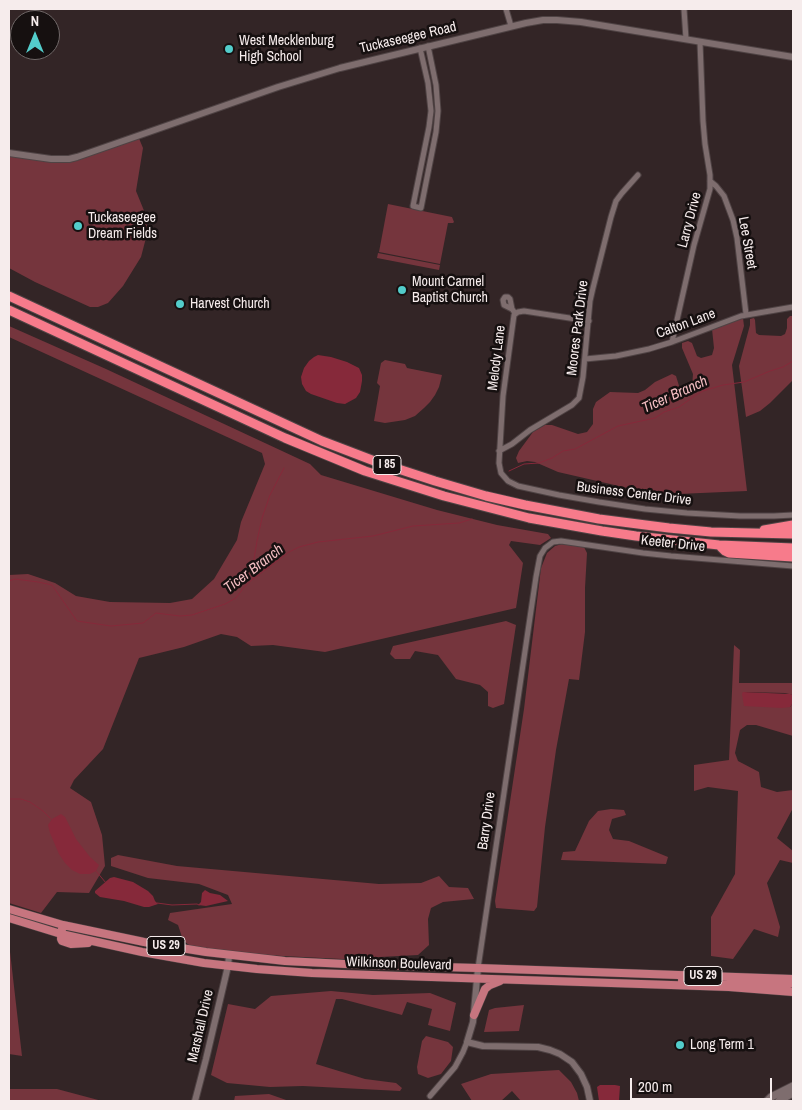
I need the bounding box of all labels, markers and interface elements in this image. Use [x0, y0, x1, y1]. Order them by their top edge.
north arrow [10, 10, 60, 60]
text: N [31, 12, 39, 30]
street label: Tuckaseegee Road [358, 19, 458, 57]
place label: West Mecklenburg High School [239, 33, 334, 65]
marker: West Mecklenburg High School [223, 43, 235, 55]
street label: Larry Drive [675, 190, 705, 250]
place label: Tuckaseegee Dream Fields [88, 210, 157, 242]
street label: Lee Street [734, 215, 760, 271]
marker: Tuckaseegee Dream Fields [72, 220, 84, 232]
place label: Mount Carmel Baptist Church [412, 274, 488, 306]
street label: Moores Park Drive [564, 279, 592, 377]
marker: Mount Carmel Baptist Church [396, 284, 408, 296]
place label: Harvest Church [190, 296, 270, 312]
marker: Harvest Church [174, 298, 186, 310]
street label: Calton Lane [654, 306, 718, 342]
street label: Melody Lane [485, 324, 509, 392]
water label: Ticer Branch [639, 373, 711, 417]
road number: I 85 [373, 456, 401, 474]
street label: Business Center Drive [576, 479, 692, 509]
street label: Keeter Drive [640, 532, 706, 556]
water label: Ticer Branch [221, 541, 287, 597]
street label: Barry Drive [475, 791, 499, 851]
road number: US 29 [147, 936, 185, 956]
street label: Wilkinson Boulevard [346, 954, 452, 974]
road number: US 29 [684, 966, 722, 986]
street label: Marshall Drive [184, 988, 218, 1064]
place label: Long Term 1 [690, 1037, 754, 1053]
marker: Long Term 1 [674, 1039, 686, 1051]
scale bar [632, 1068, 774, 1100]
text: 200 m [638, 1076, 672, 1097]

